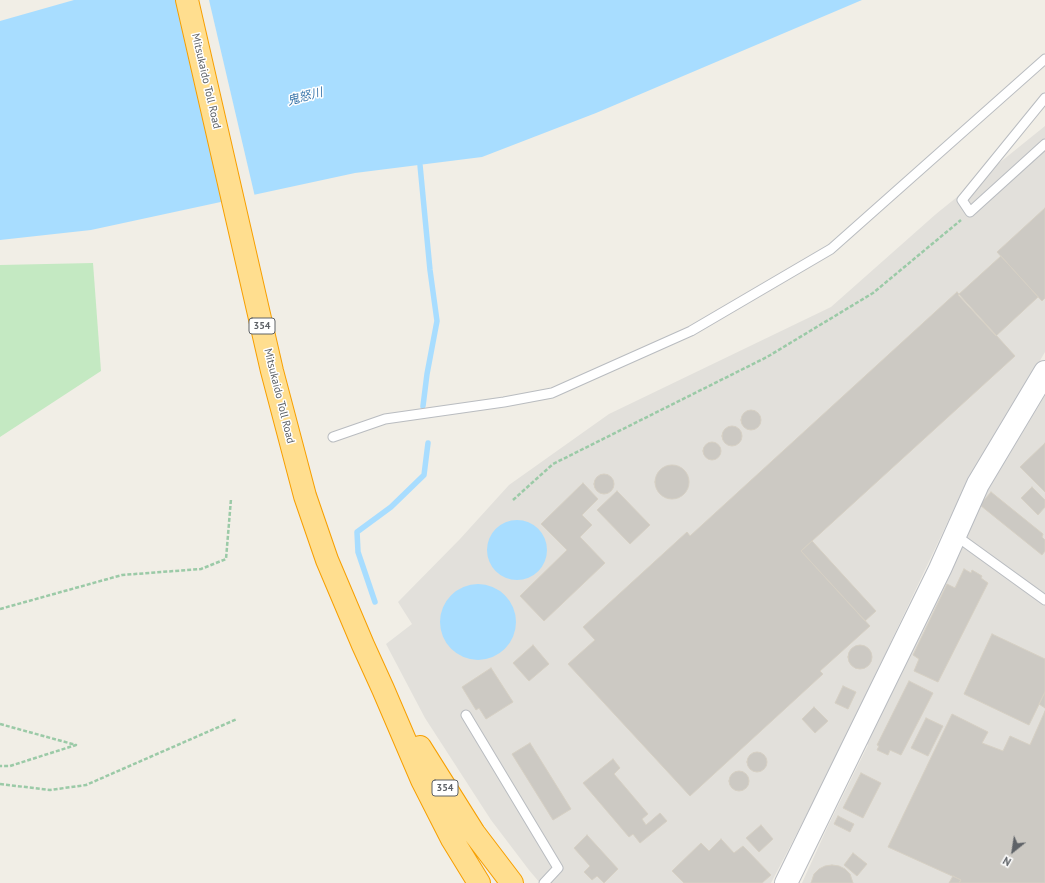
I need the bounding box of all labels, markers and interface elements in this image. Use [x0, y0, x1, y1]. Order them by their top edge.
street label: Mitsukaido Toll Road [189, 32, 223, 130]
water label: 鬼怒川 [286, 85, 324, 109]
road number: 354 [249, 318, 275, 334]
street label: Mitsukaido Toll Road [261, 347, 297, 445]
road number: 354 [432, 780, 458, 796]
north arrow [993, 831, 1033, 871]
text: N [1000, 854, 1014, 869]

